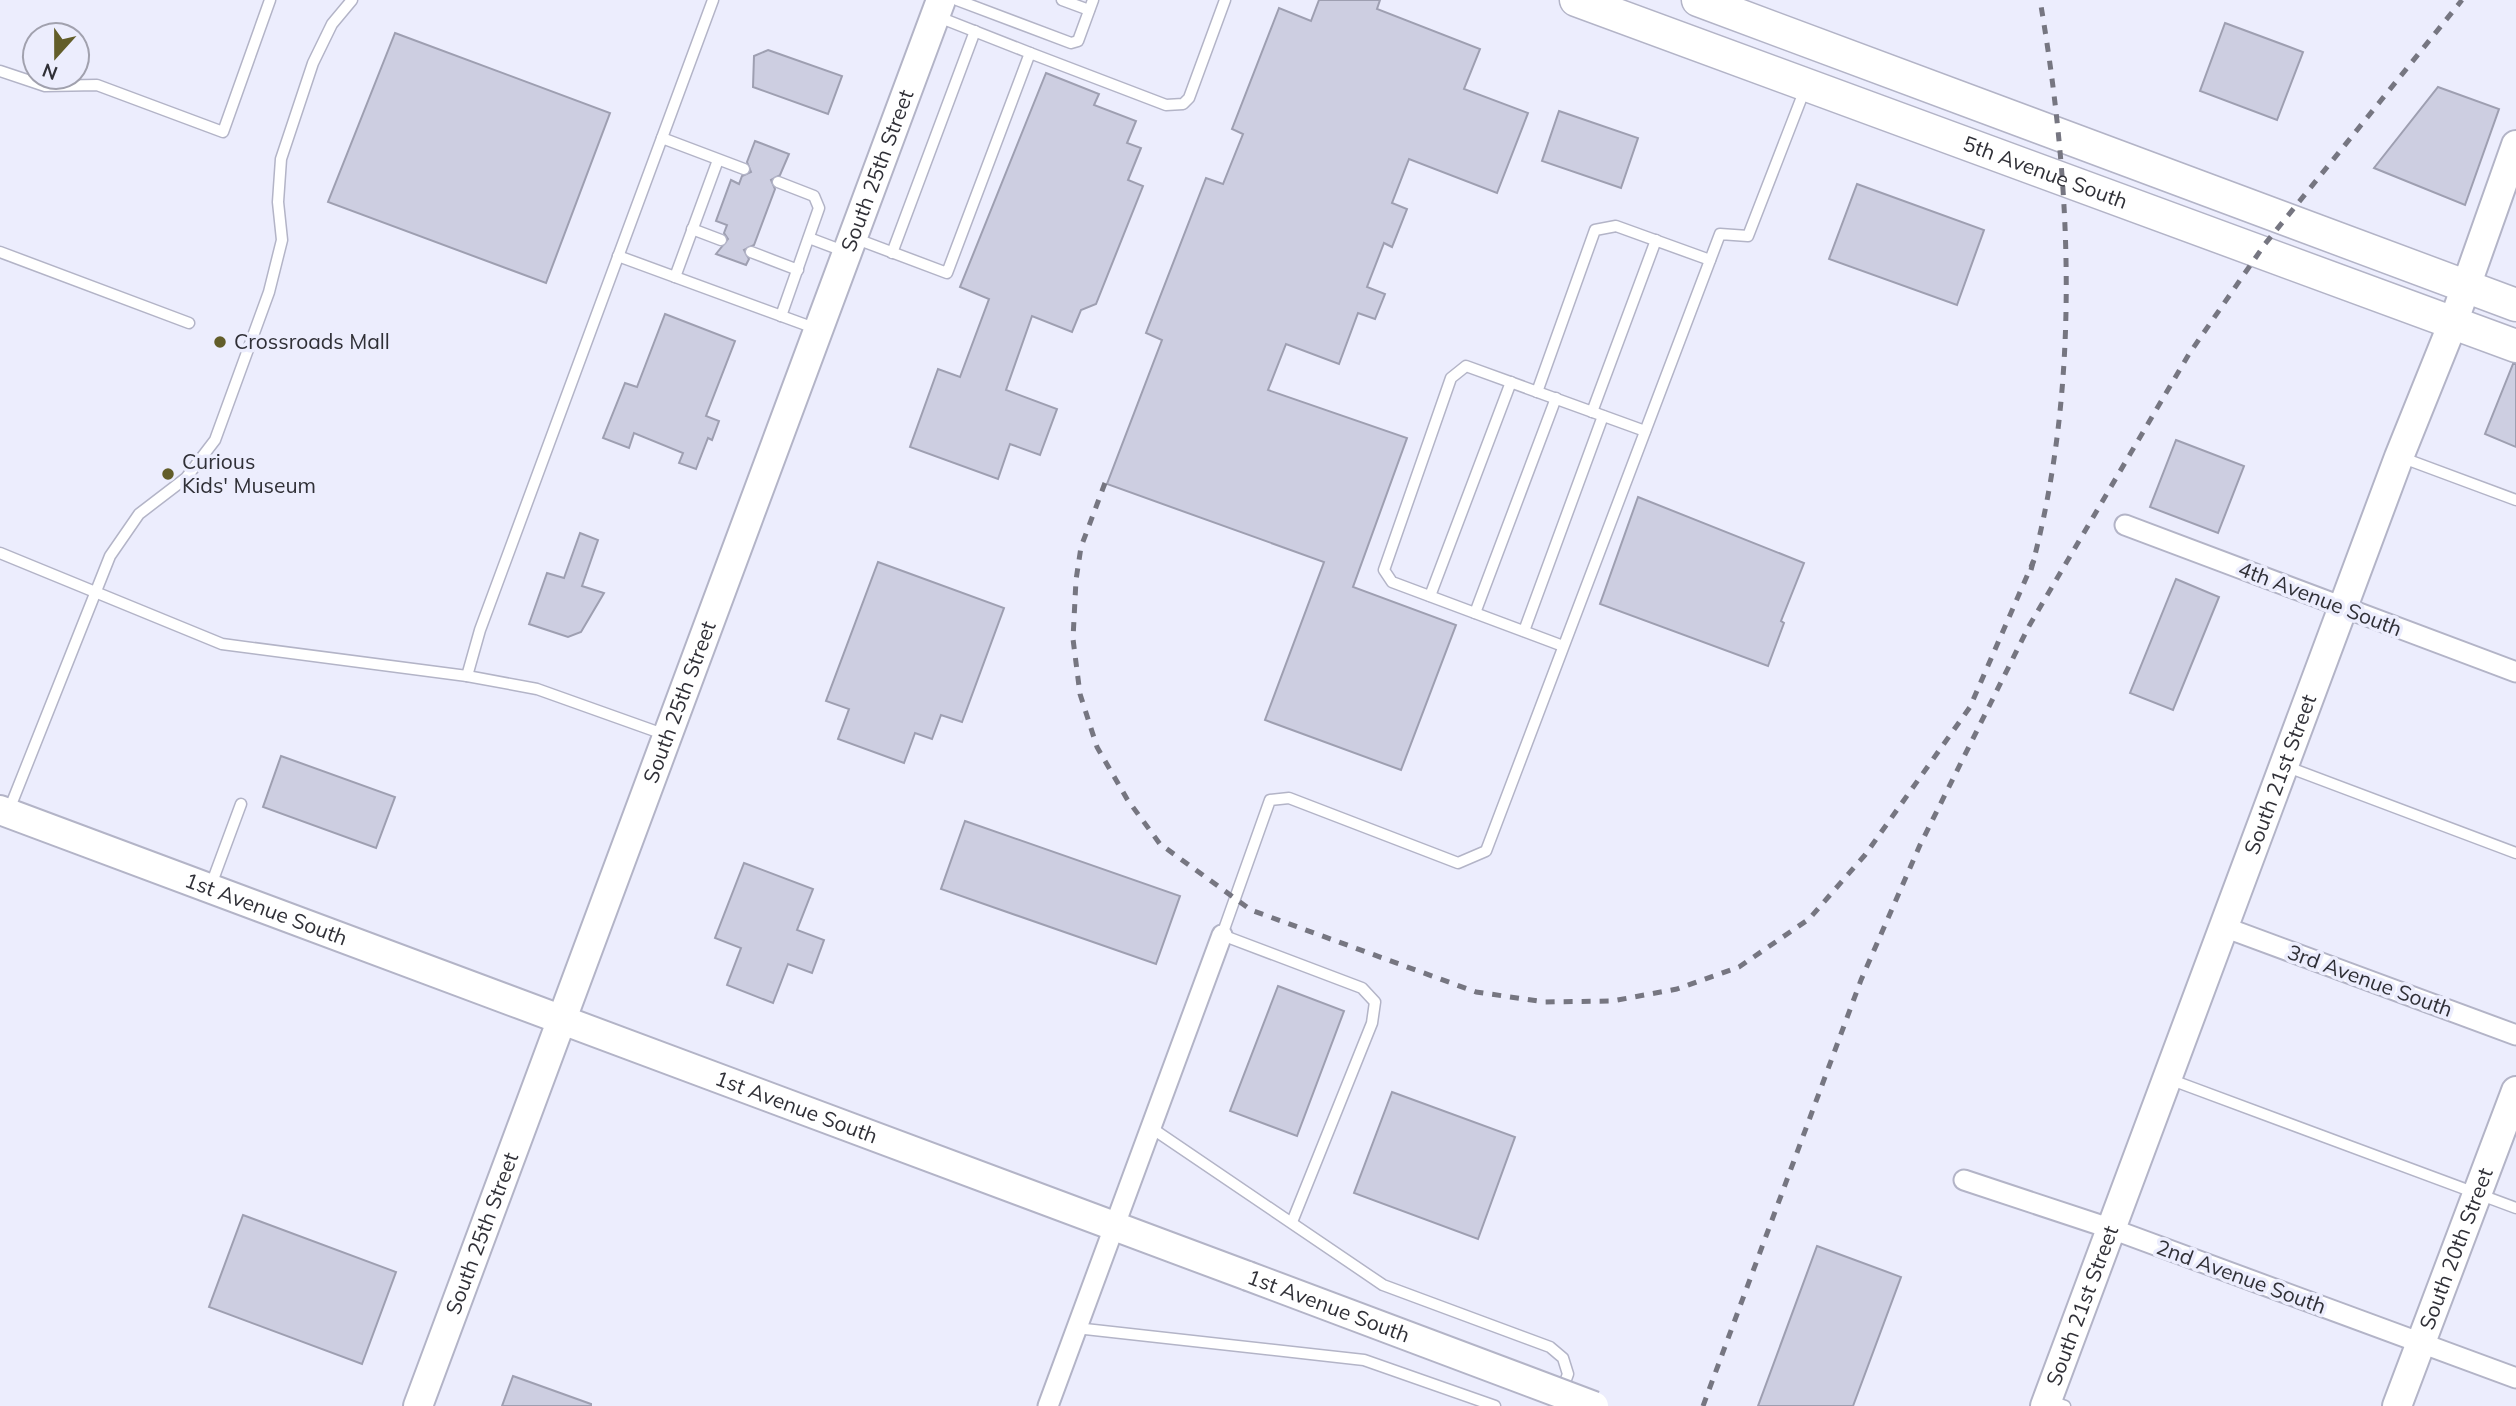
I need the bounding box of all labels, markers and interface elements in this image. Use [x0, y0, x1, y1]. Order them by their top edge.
north arrow [21, 21, 91, 91]
text: N [39, 58, 61, 86]
street label: South 25th Street [835, 86, 919, 255]
street label: 5th Avenue South [1960, 130, 2131, 214]
place label: Crossroads Mall [234, 328, 390, 354]
marker: Crossroads Mall [212, 334, 228, 350]
place label: Curious Kids' Museum [182, 448, 316, 498]
marker: Curious Kids' Museum [160, 466, 176, 482]
street label: 4th Avenue South [2235, 555, 2406, 641]
street label: South 25th Street [637, 617, 721, 786]
street label: South 21st Street [2238, 690, 2321, 858]
street label: 1st Avenue South [182, 866, 351, 951]
street label: 3rd Avenue South [2284, 938, 2456, 1022]
street label: 1st Avenue South [712, 1064, 881, 1149]
street label: South 25th Street [439, 1149, 523, 1318]
street label: South 20th Street [2413, 1164, 2498, 1333]
street label: South 21st Street [2040, 1222, 2123, 1389]
street label: 2nd Avenue South [2153, 1233, 2330, 1319]
street label: 1st Avenue South [1244, 1263, 1414, 1348]

